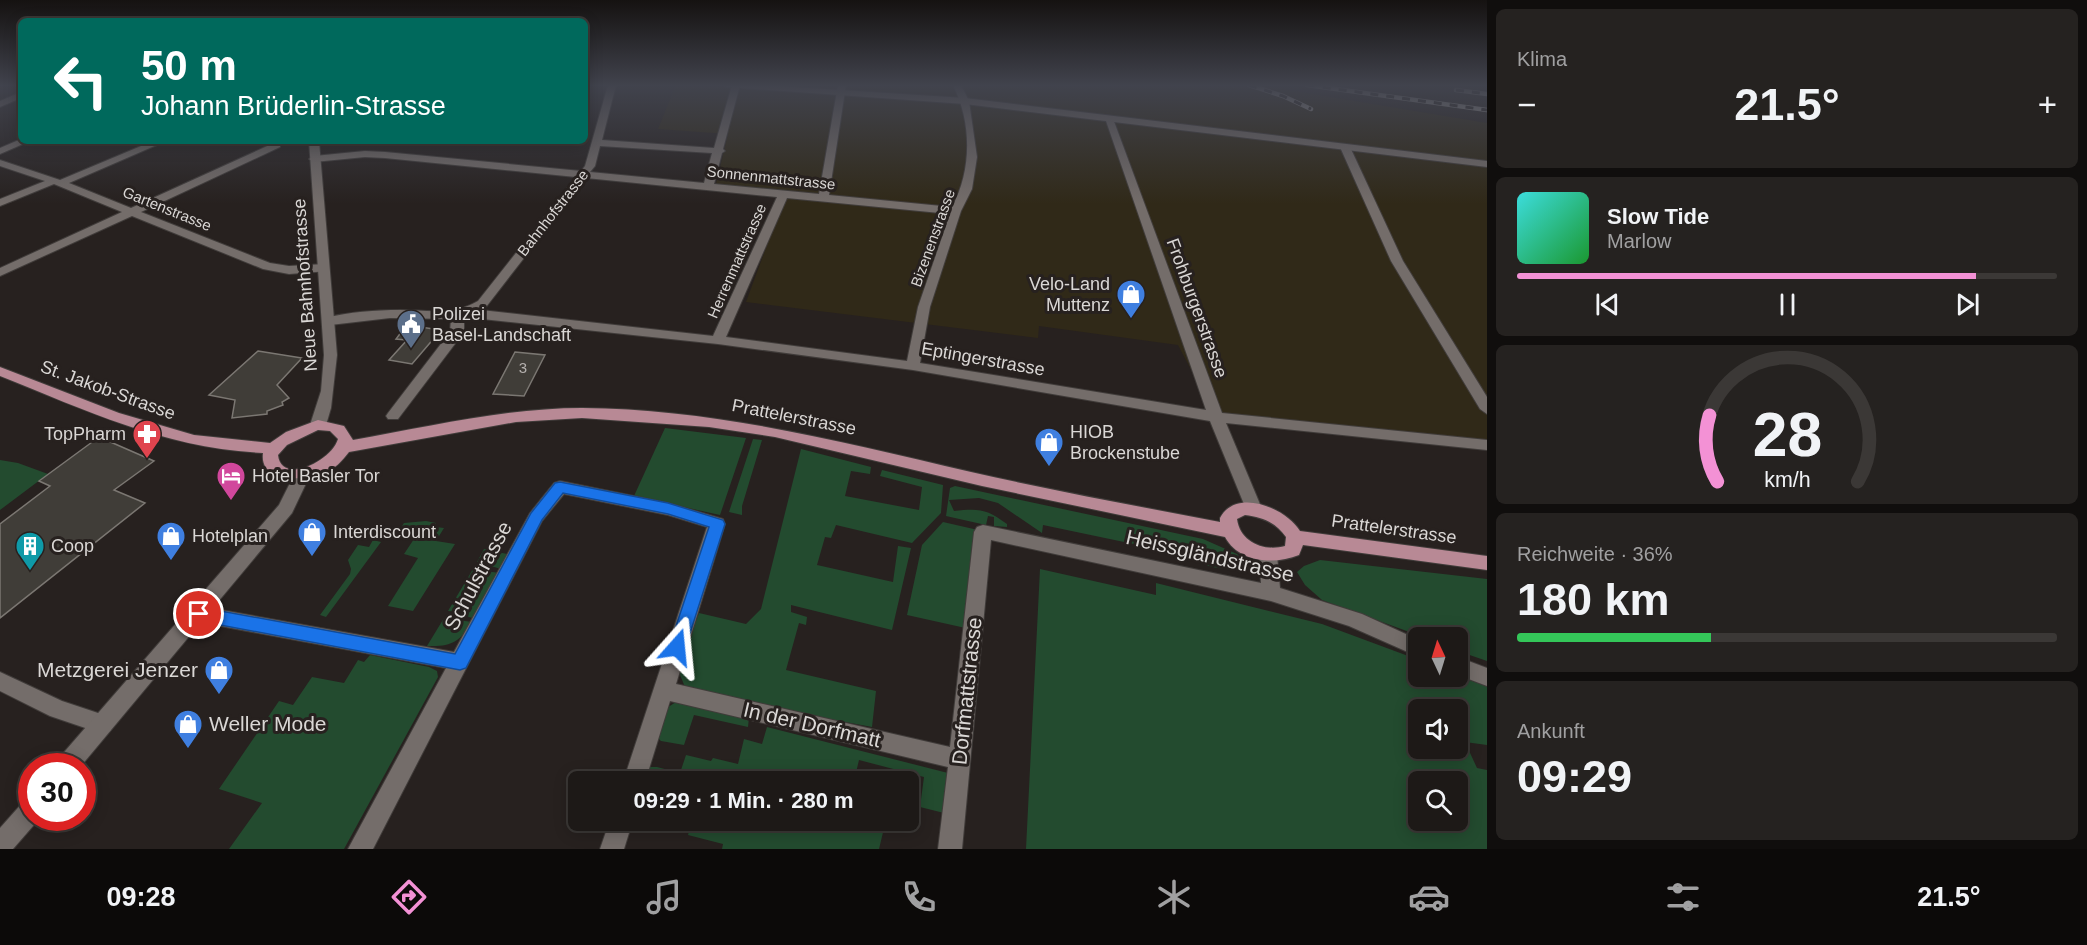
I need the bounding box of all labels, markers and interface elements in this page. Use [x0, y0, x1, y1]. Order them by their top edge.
icon: left [42, 42, 120, 120]
text: 50 m [141, 42, 237, 89]
text: Klima [1517, 48, 1567, 70]
text: 21.5° [1734, 79, 1840, 130]
text: − [1517, 86, 1536, 123]
text: + [2038, 86, 2057, 123]
text: Johann Brüderlin-Strasse [141, 91, 446, 121]
street label: Sonnenmattstrasse [706, 162, 836, 193]
street label: Bahnhofstrasse [514, 166, 591, 259]
street label: Gartenstrasse [120, 183, 214, 234]
street label: Bizenenstrasse [907, 187, 958, 289]
street label: Neue Bahnhofstrasse [289, 198, 321, 372]
street label: Herrenmattstrasse [704, 201, 769, 321]
text: Slow Tide [1607, 204, 1709, 229]
text: Marlow [1607, 230, 1671, 252]
street label: Frohburgerstrasse [1162, 235, 1232, 381]
place label: Velo-Land Muttenz [1029, 274, 1110, 315]
shop icon: Velo-Land Muttenz [1115, 278, 1147, 320]
icon: previous [1591, 288, 1624, 321]
icon: pause [1771, 288, 1804, 321]
icon: next [1951, 288, 1984, 321]
place label: Polizei Basel-Landschaft [432, 304, 571, 345]
public building icon: Polizei Basel-Landschaft [395, 308, 427, 350]
street label: Eptingerstrasse [920, 338, 1046, 380]
street label: St. Jakob-Strasse [38, 356, 178, 424]
house number: 3 [519, 359, 527, 376]
street label: Prattelerstrasse [730, 395, 858, 439]
text: 28 [1752, 400, 1822, 469]
pharmacy icon: TopPharm [131, 418, 163, 460]
place label: HIOB Brockenstube [1070, 422, 1180, 463]
place label: TopPharm [44, 424, 126, 444]
shop icon: HIOB Brockenstube [1033, 426, 1065, 468]
hotel icon: Hotel Basler Tor [215, 460, 247, 502]
place label: Hotel Basler Tor [252, 466, 380, 486]
text: km/h [1764, 468, 1810, 492]
street label: Prattelerstrasse [1330, 510, 1458, 548]
shop icon: Interdiscount [296, 516, 328, 558]
street label: Schulstrasse [439, 517, 516, 634]
shop icon: Hotelplan [155, 520, 187, 562]
place label: Interdiscount [333, 522, 436, 542]
street label: Heissgländstrasse [1124, 525, 1296, 586]
place label: Hotelplan [192, 526, 268, 546]
building icon: Coop [14, 530, 46, 572]
place label: Coop [51, 536, 94, 556]
text: Reichweite · 36% [1517, 543, 1673, 565]
text: 180 km [1517, 574, 1670, 625]
pin [173, 588, 224, 639]
icon: arrive [182, 597, 215, 630]
position arrow [645, 615, 709, 679]
street label: Dorfmattstrasse [947, 616, 986, 766]
north arrow [1408, 627, 1468, 687]
map controls [1408, 627, 1468, 831]
shop icon: Metzgerei Jenzer [203, 654, 235, 696]
place label: Metzgerei Jenzer [37, 658, 198, 681]
street label: In der Dorfmatt [741, 698, 883, 752]
button: sound [1408, 699, 1468, 759]
shop icon: Weller Mode [172, 708, 204, 750]
place label: Weller Mode [209, 712, 327, 735]
text: Ankunft [1517, 720, 1585, 742]
text: 09:29 [1517, 751, 1632, 802]
speed limit sign: 30 [18, 753, 96, 831]
button: search [1408, 771, 1468, 831]
text: 09:29 · 1 Min. · 280 m [633, 788, 854, 813]
icon: directions [388, 876, 430, 918]
icon: music [643, 876, 685, 918]
icon: phone [898, 876, 940, 918]
icon: climate [1153, 876, 1195, 918]
icon: car [1408, 876, 1450, 918]
icon: filters [1662, 876, 1704, 918]
text: 09:28 [106, 882, 175, 912]
text: 21.5° [1917, 882, 1981, 912]

